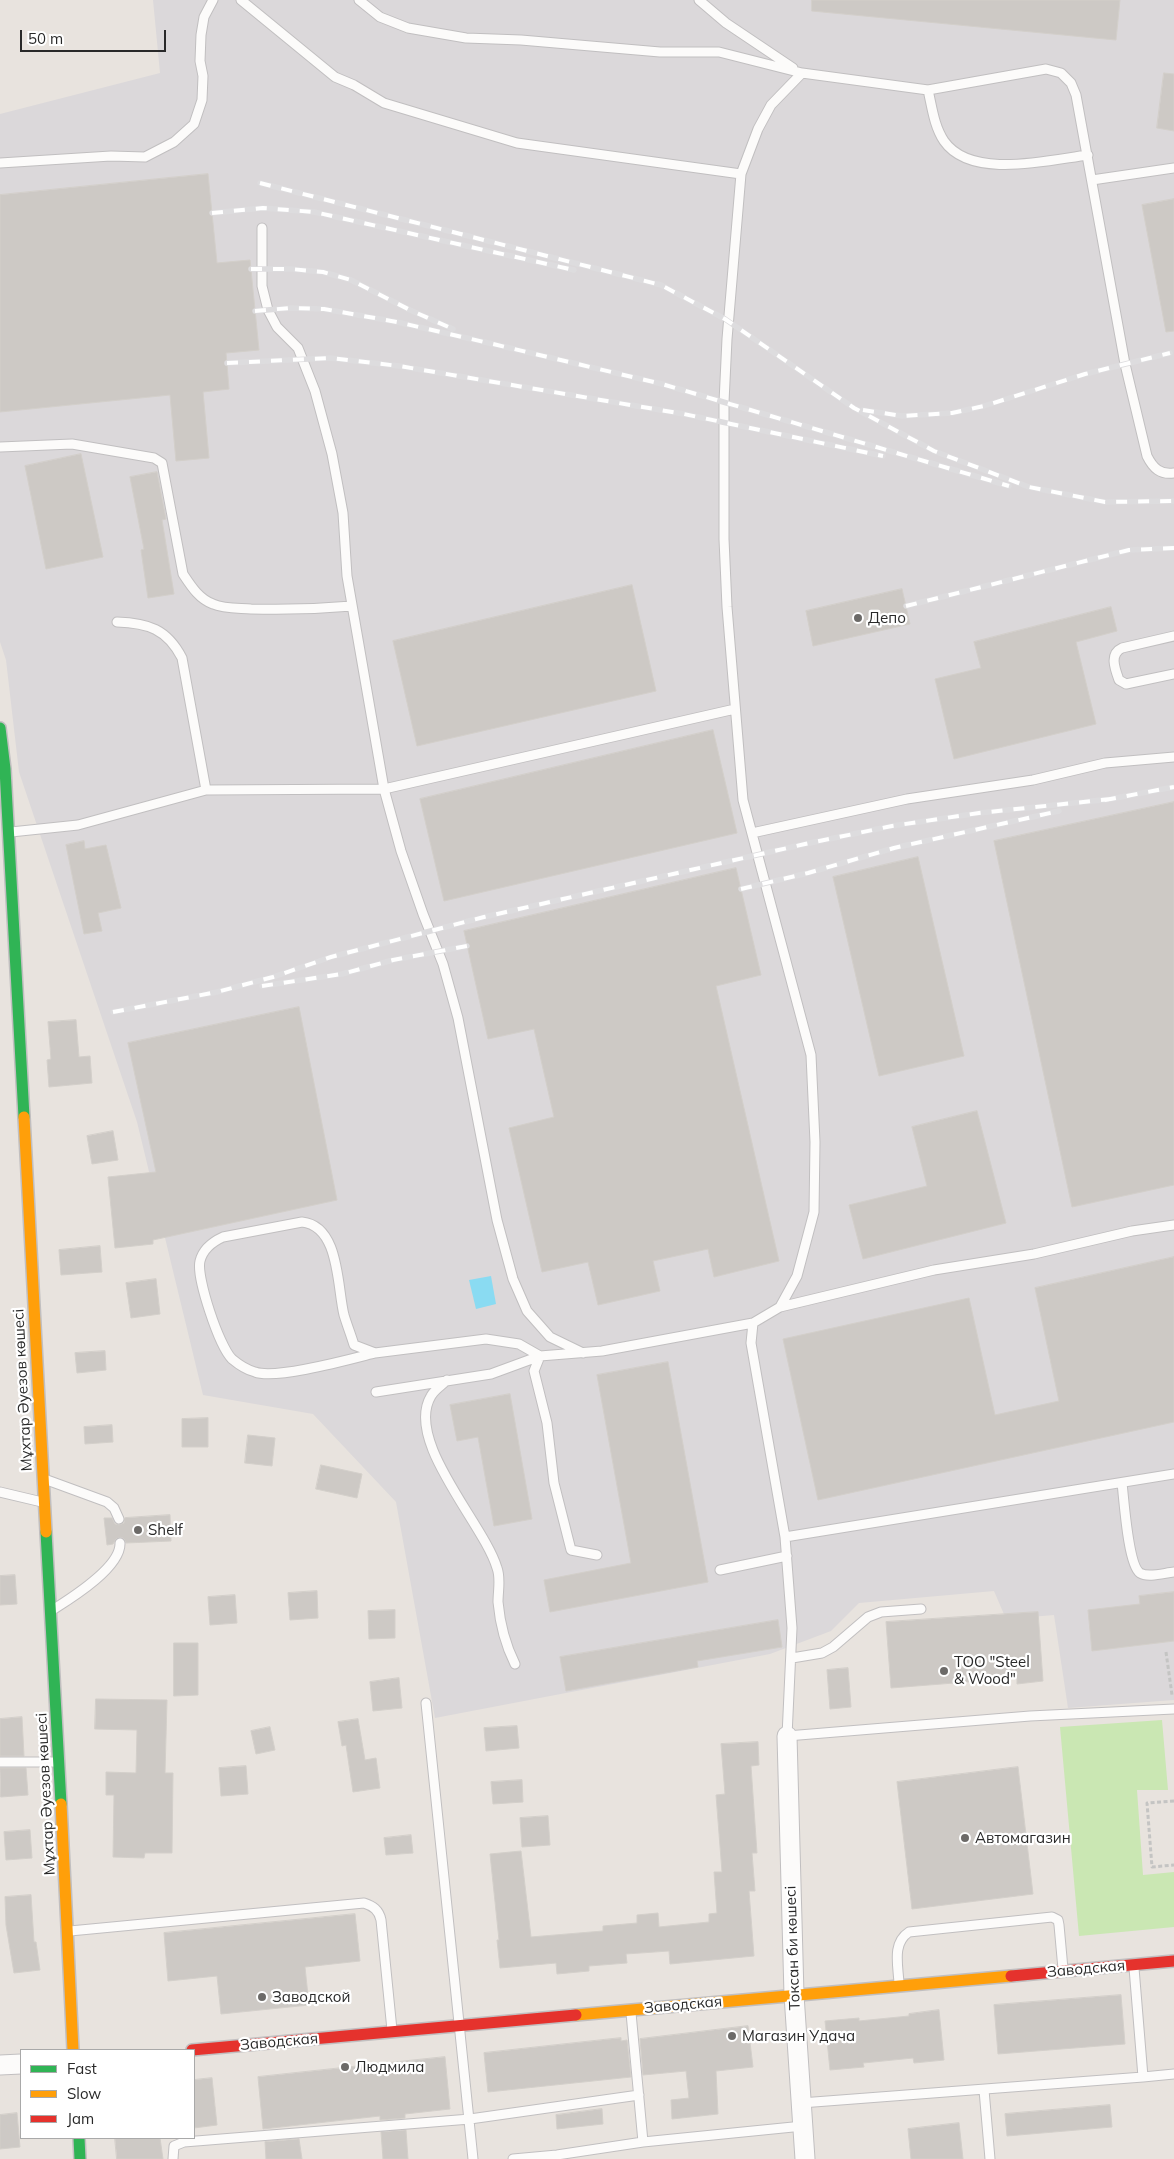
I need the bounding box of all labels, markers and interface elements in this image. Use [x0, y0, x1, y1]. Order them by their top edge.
scale bar [22, 20, 169, 52]
text: 50 m [28, 29, 63, 48]
place label: Депо [868, 609, 906, 627]
marker: Депо [852, 612, 864, 624]
street label: Мұхтар Әуезов көшесі [10, 1308, 36, 1472]
place label: Shelf [148, 1521, 183, 1539]
marker: Shelf [132, 1524, 144, 1536]
place label: TOO "Steel & Wood" [954, 1653, 1030, 1688]
marker: TOO "Steel & Wood" [938, 1665, 950, 1677]
street label: Мұхтар Әуезов көшесі [33, 1712, 59, 1876]
place label: Автомагазин [975, 1829, 1071, 1847]
marker: Автомагазин [959, 1832, 971, 1844]
street label: Токсан би көшесі [782, 1885, 804, 2011]
street label: Заводская [1046, 1957, 1126, 1981]
place label: Заводской [272, 1988, 350, 2006]
marker: Заводской [256, 1991, 268, 2003]
street label: Заводская [643, 1993, 723, 2017]
place label: Магазин Удача [742, 2027, 855, 2045]
street label: Заводская [239, 2030, 319, 2054]
marker: Магазин Удача [726, 2030, 738, 2042]
legend [20, 2049, 195, 2139]
place label: Людмила [355, 2058, 424, 2076]
text: Fast [67, 2059, 97, 2078]
marker: Людмила [339, 2061, 351, 2073]
text: Slow [67, 2084, 101, 2103]
text: Jam [67, 2109, 94, 2128]

